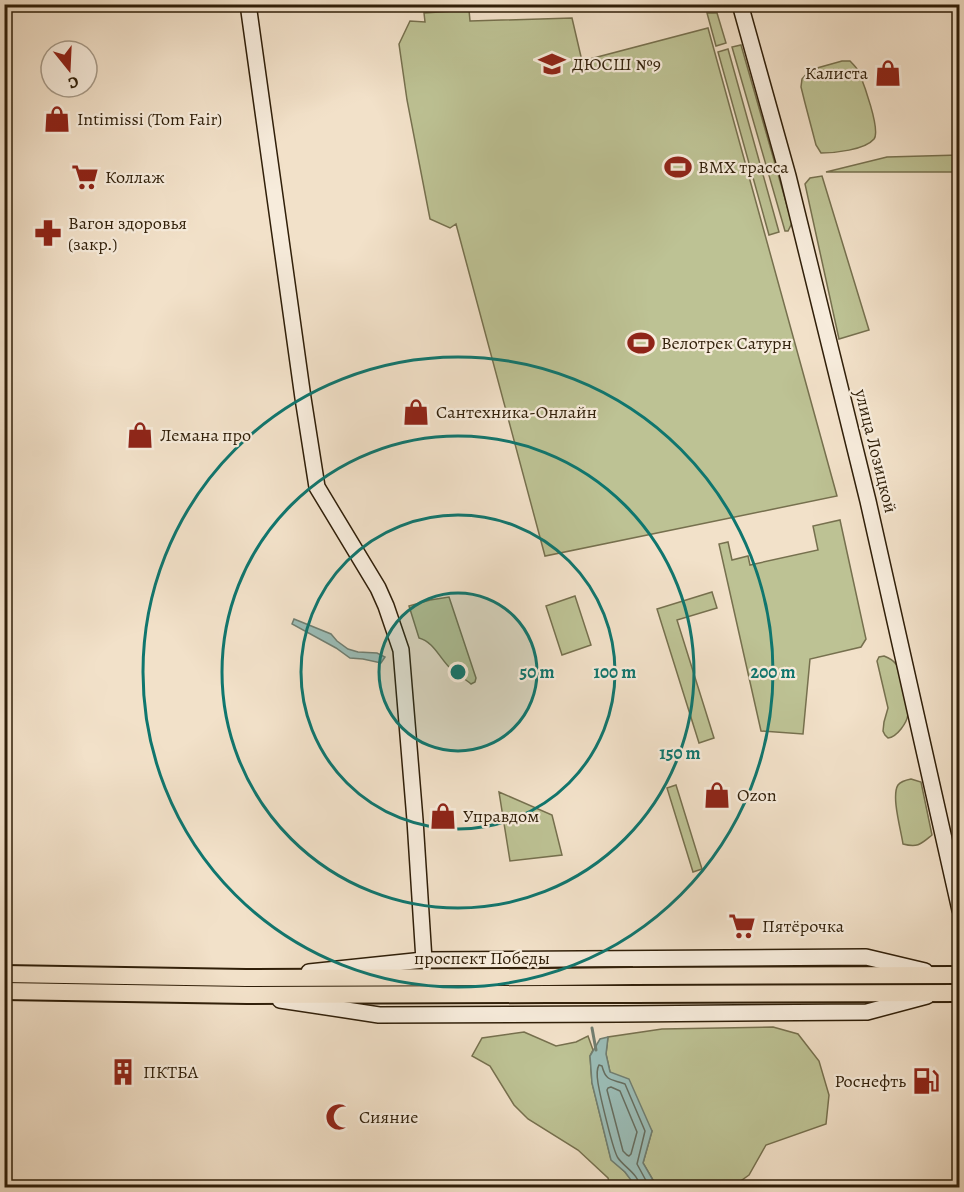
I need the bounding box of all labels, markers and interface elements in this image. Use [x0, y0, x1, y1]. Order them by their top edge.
north arrow [39, 39, 99, 99]
school or university icon: ДЮСШ №9 [537, 49, 567, 79]
place label: ДЮСШ №9 [572, 52, 661, 76]
shop icon: Калиста [873, 58, 903, 88]
place label: Калиста [805, 61, 869, 85]
text: С [65, 70, 81, 94]
shop icon: Intimissi (Tom Fair) [42, 104, 72, 134]
place label: Intimissi (Tom Fair) [77, 107, 222, 131]
sports icon: BMX трасса [663, 152, 693, 182]
place label: BMX трасса [698, 155, 789, 179]
supermarket icon: Коллаж [70, 162, 100, 192]
place label: Коллаж [105, 165, 165, 189]
place label: Вагон здоровья (закр.) [68, 211, 187, 256]
pharmacy icon: Вагон здоровья (закр.) [33, 218, 63, 248]
sports icon: Велотрек Сатурн [626, 328, 656, 358]
place label: Велотрек Сатурн [661, 331, 792, 355]
street label: улица Лозицкой [849, 386, 903, 515]
shop icon: Сантехника-Онлайн [401, 397, 431, 427]
place label: Сантехника-Онлайн [436, 400, 597, 424]
shop icon: Лемана про [125, 420, 155, 450]
place label: Лемана про [160, 423, 251, 447]
text: 50 m [520, 660, 554, 684]
text: 100 m [594, 660, 636, 684]
text: 200 m [750, 660, 796, 684]
centre of rings [448, 662, 468, 682]
text: 150 m [659, 741, 701, 765]
shop icon: Ozon [702, 780, 732, 810]
place label: Ozon [737, 783, 777, 807]
shop icon: Управдом [428, 801, 458, 831]
place label: Управдом [463, 804, 539, 828]
supermarket icon: Пятёрочка [727, 911, 757, 941]
place label: Пятёрочка [762, 914, 845, 938]
street label: проспект Победы [414, 946, 550, 970]
building icon: ПКТБА [108, 1057, 138, 1087]
place label: ПКТБА [143, 1060, 199, 1084]
fuel station icon: Роснефть [911, 1066, 941, 1096]
place label: Роснефть [835, 1069, 906, 1093]
mosque icon: Сияние [324, 1102, 354, 1132]
place label: Сияние [359, 1105, 418, 1129]

